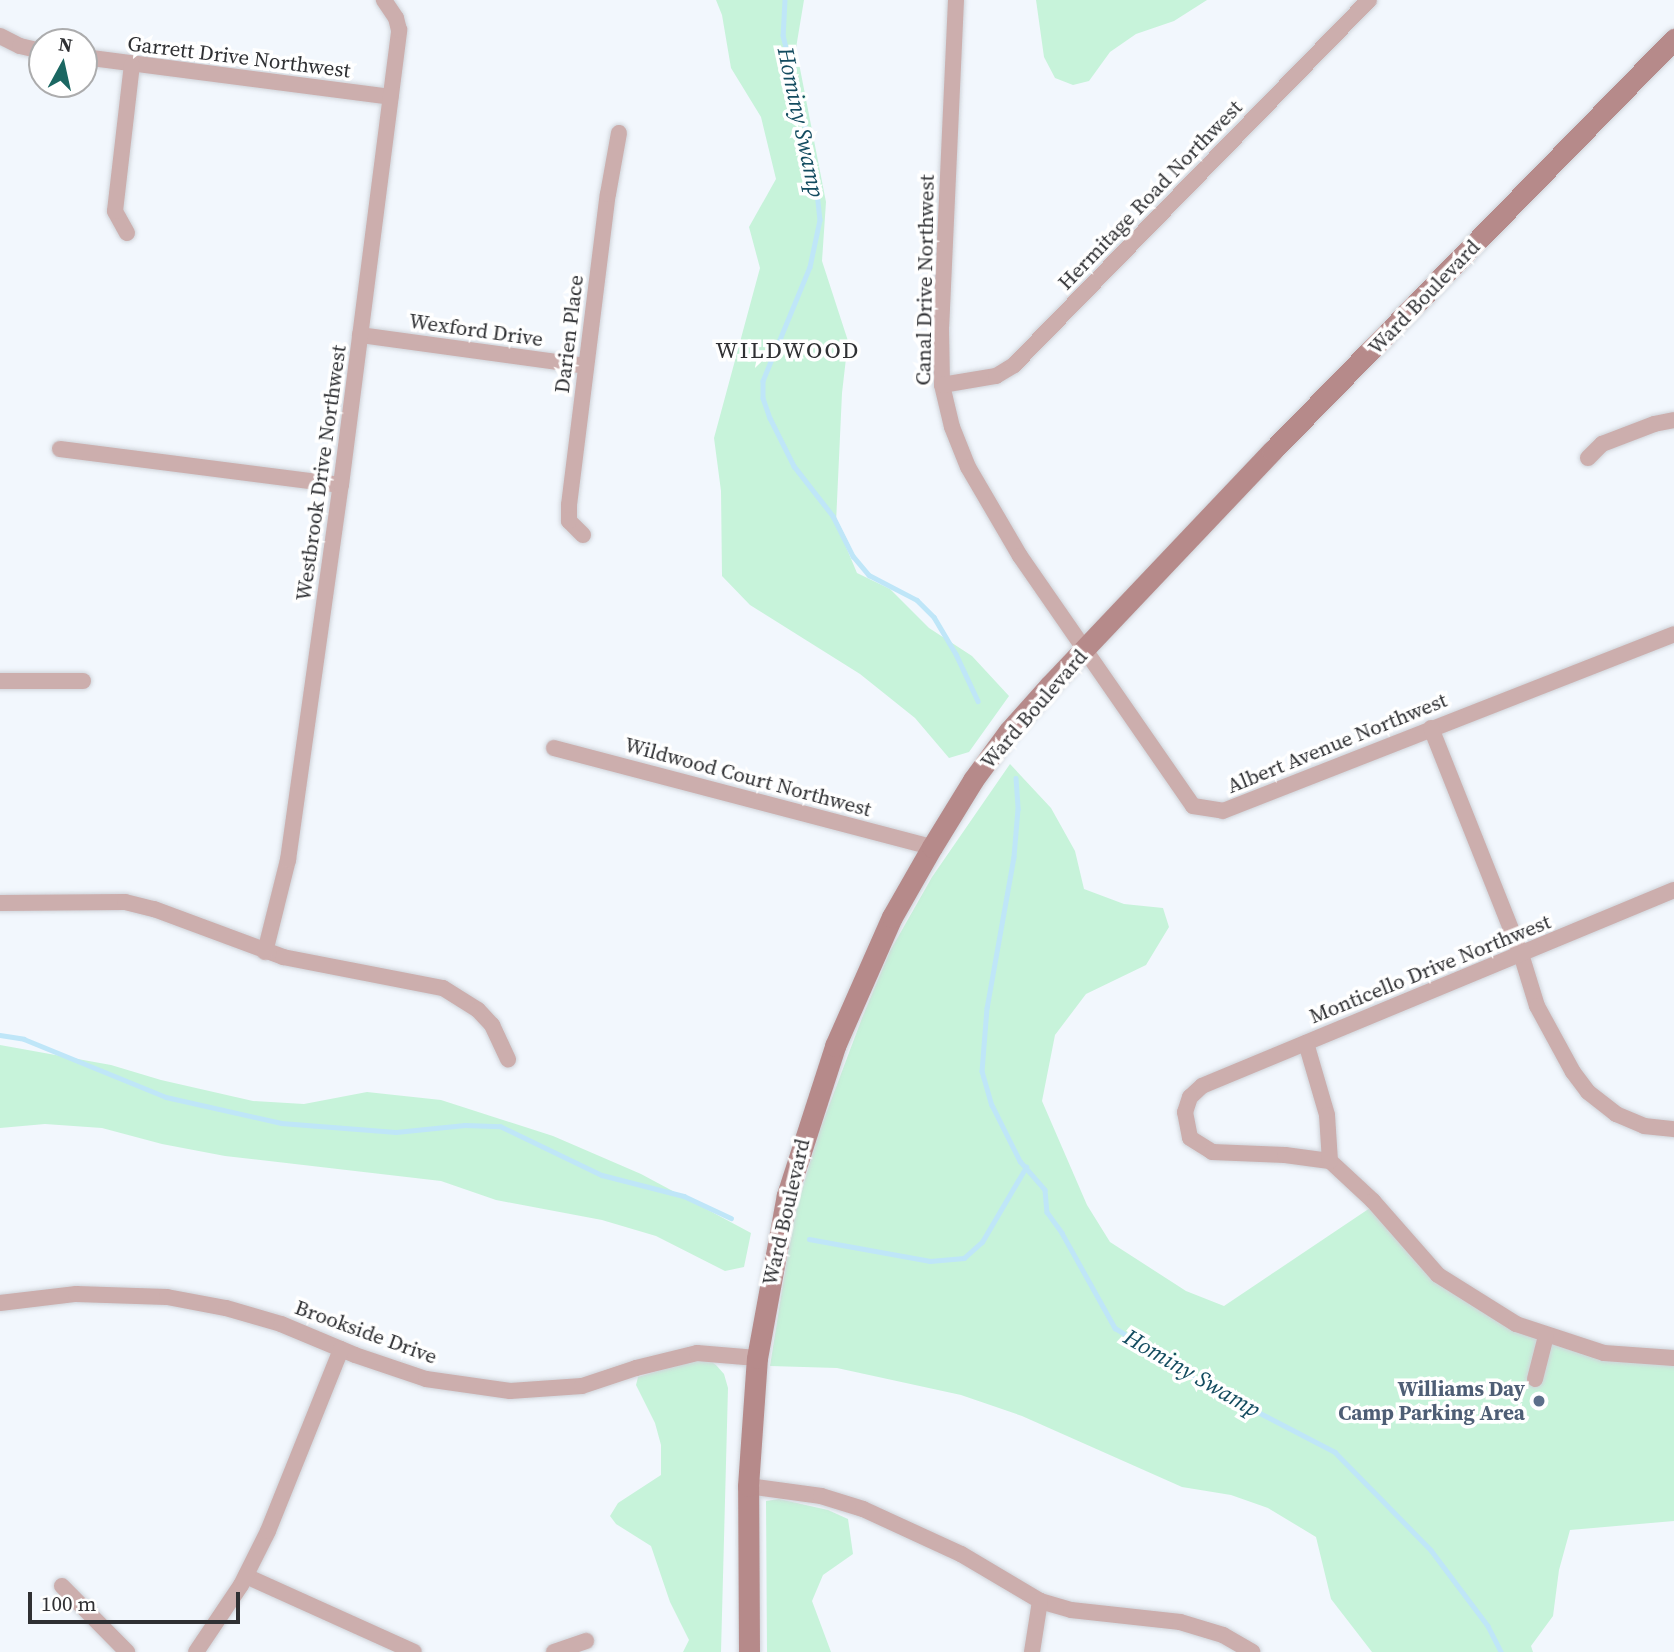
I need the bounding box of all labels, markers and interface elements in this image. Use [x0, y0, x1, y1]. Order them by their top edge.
north arrow [28, 28, 98, 98]
text: N [57, 30, 74, 58]
street label: Garrett Drive Northwest [126, 31, 352, 83]
water label: Hominy Swamp [772, 44, 830, 200]
street label: Hermitage Road Northwest [1053, 95, 1247, 295]
street label: Canal Drive Northwest [911, 174, 939, 386]
street label: Ward Boulevard [1363, 234, 1485, 360]
street label: Darien Place [549, 273, 589, 395]
street label: Wexford Drive [407, 308, 545, 352]
district label: WILDWOOD [717, 336, 859, 364]
street label: Westbrook Drive Northwest [291, 344, 351, 602]
street label: Ward Boulevard [975, 644, 1093, 774]
street label: Albert Avenue Northwest [1223, 687, 1451, 799]
street label: Wildwood Court Northwest [622, 732, 874, 822]
street label: Monticello Drive Northwest [1306, 909, 1554, 1029]
street label: Ward Boulevard [757, 1136, 815, 1288]
street label: Brookside Drive [291, 1295, 441, 1369]
water label: Hominy Swamp [1119, 1323, 1265, 1423]
place label: Williams Day Camp Parking Area [1338, 1376, 1525, 1426]
marker: Williams Day Camp Parking Area [1531, 1393, 1547, 1409]
scale bar [32, 1578, 243, 1622]
text: 100 m [41, 1589, 96, 1618]

